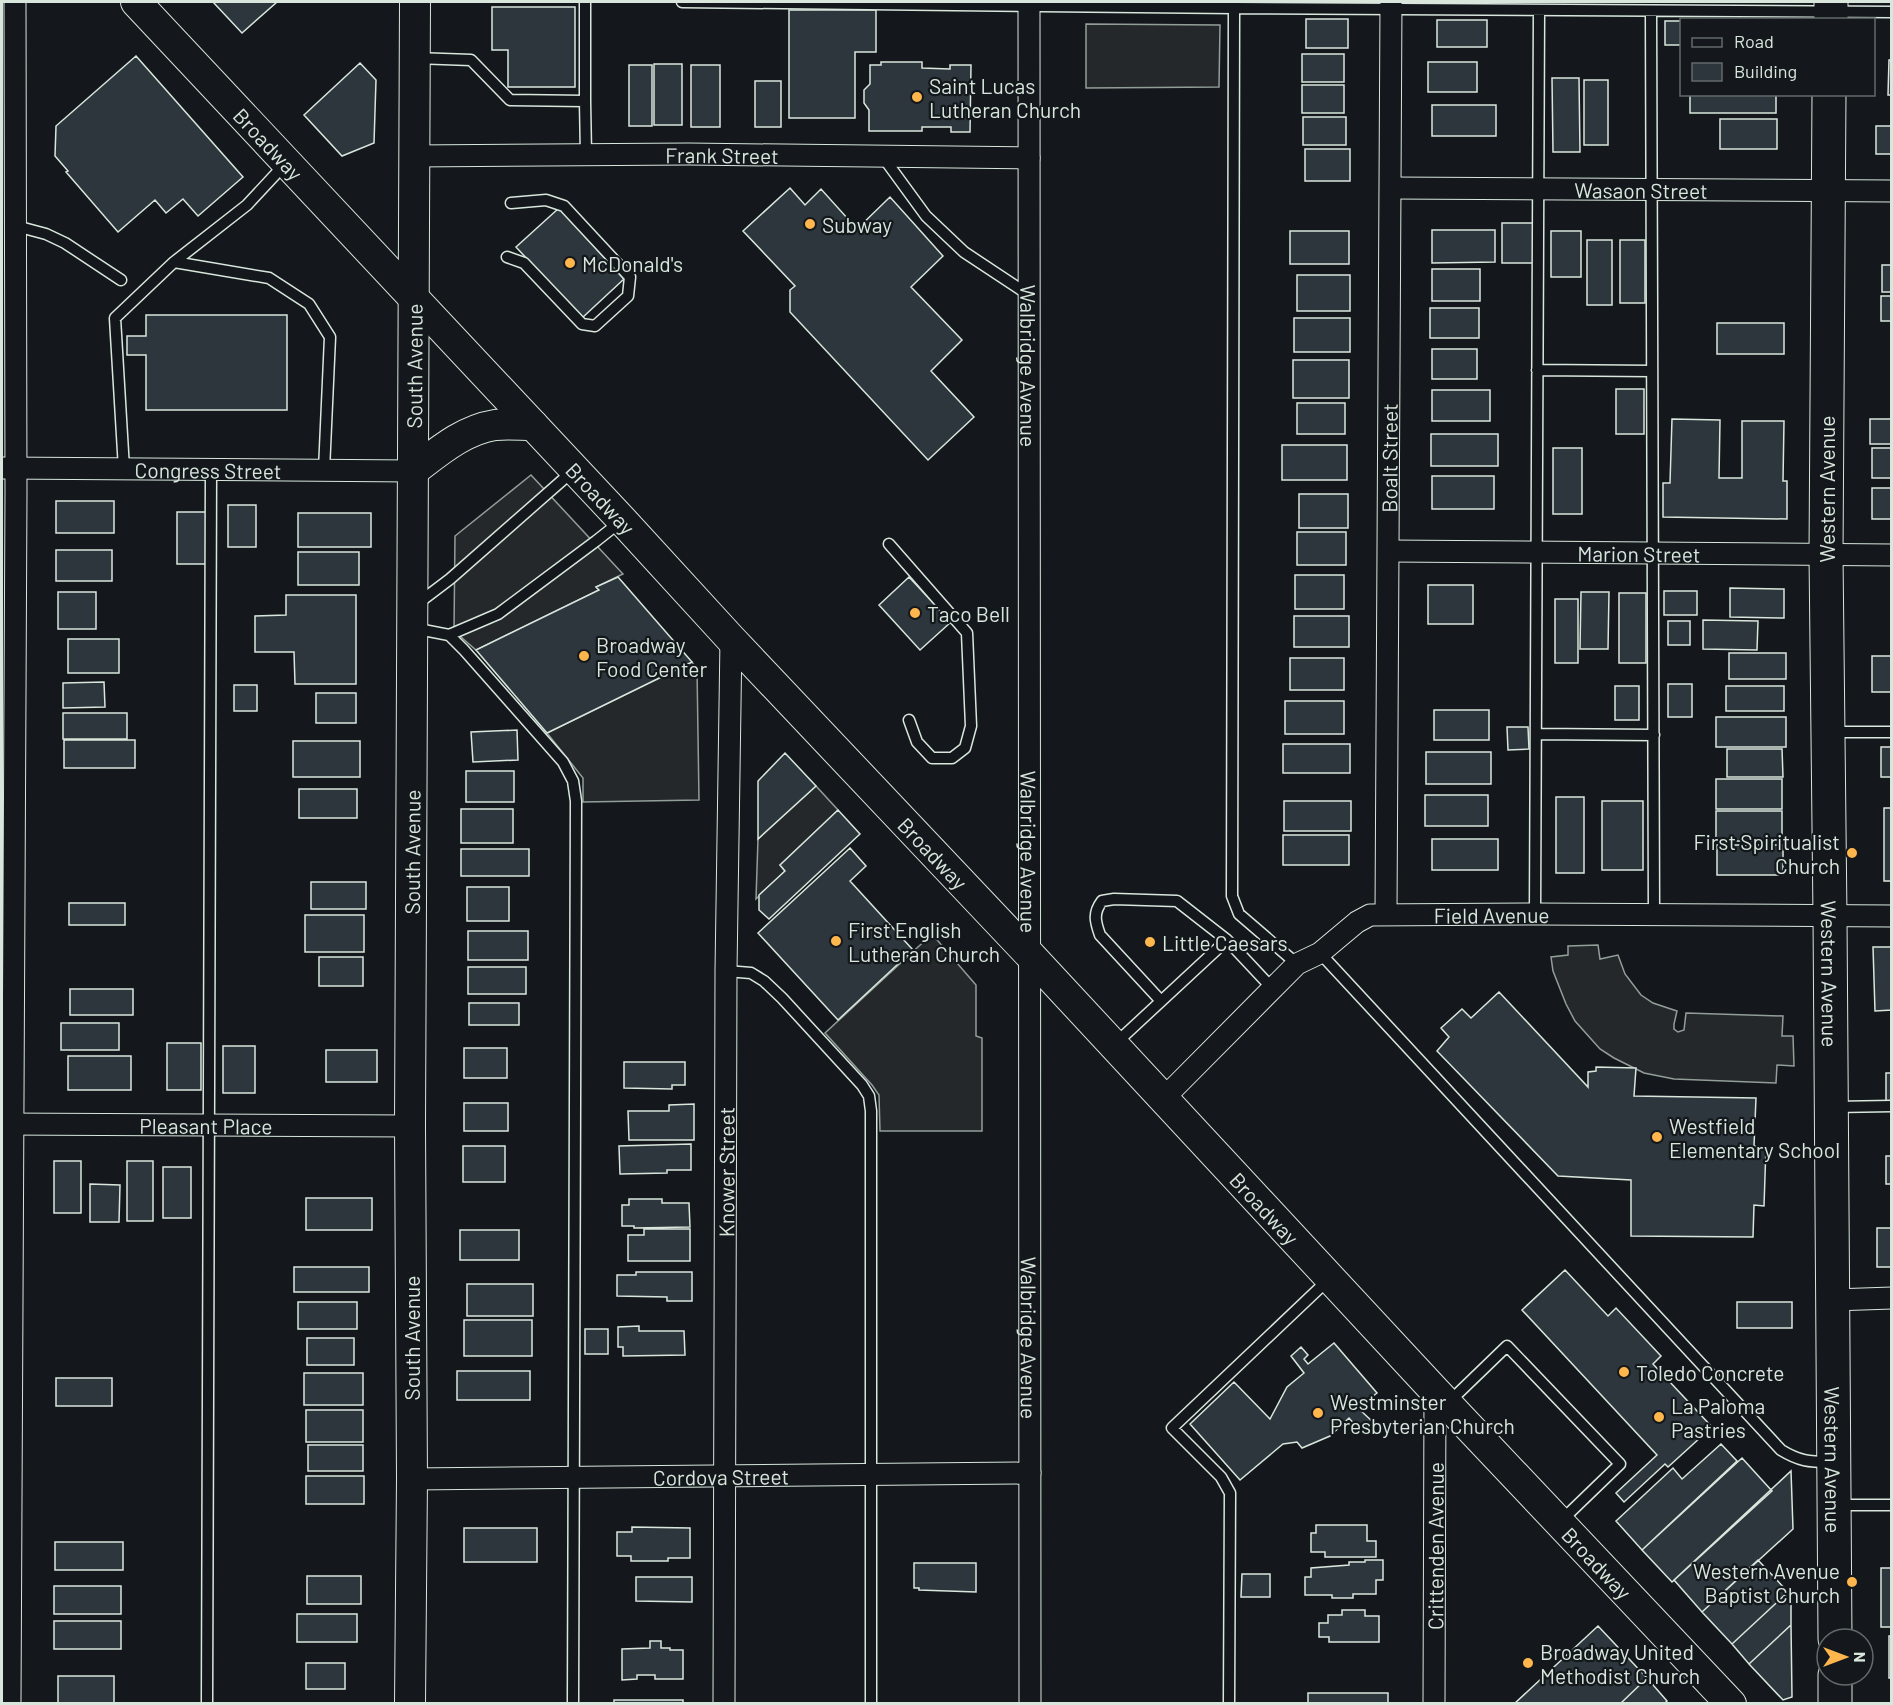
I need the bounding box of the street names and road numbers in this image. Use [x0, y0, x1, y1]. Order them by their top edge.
street label: Broadway [229, 102, 309, 185]
street label: Frank Street [665, 141, 779, 168]
street label: Wasaon Street [1574, 177, 1708, 202]
street label: Walbridge Avenue [1017, 285, 1042, 447]
street label: South Avenue [401, 303, 426, 429]
street label: Boalt Street [1376, 403, 1401, 513]
street label: Western Avenue [1814, 416, 1839, 562]
street label: Congress Street [134, 456, 281, 483]
street label: Broadway [562, 457, 641, 539]
street label: Marion Street [1577, 540, 1701, 566]
street label: Walbridge Avenue [1017, 771, 1042, 933]
street label: South Avenue [398, 789, 424, 915]
street label: Broadway [893, 812, 973, 894]
street label: Western Avenue [1817, 900, 1843, 1048]
street label: Field Avenue [1434, 901, 1550, 927]
street label: Knower Street [713, 1107, 738, 1237]
street label: Pleasant Place [139, 1112, 273, 1138]
street label: Broadway [1225, 1167, 1305, 1250]
street label: Walbridge Avenue [1017, 1257, 1042, 1419]
street label: South Avenue [399, 1276, 424, 1400]
street label: Western Avenue [1821, 1386, 1847, 1534]
street label: Crittenden Avenue [1422, 1462, 1447, 1630]
street label: Cordova Street [653, 1463, 789, 1489]
street label: Broadway [1557, 1521, 1637, 1604]

